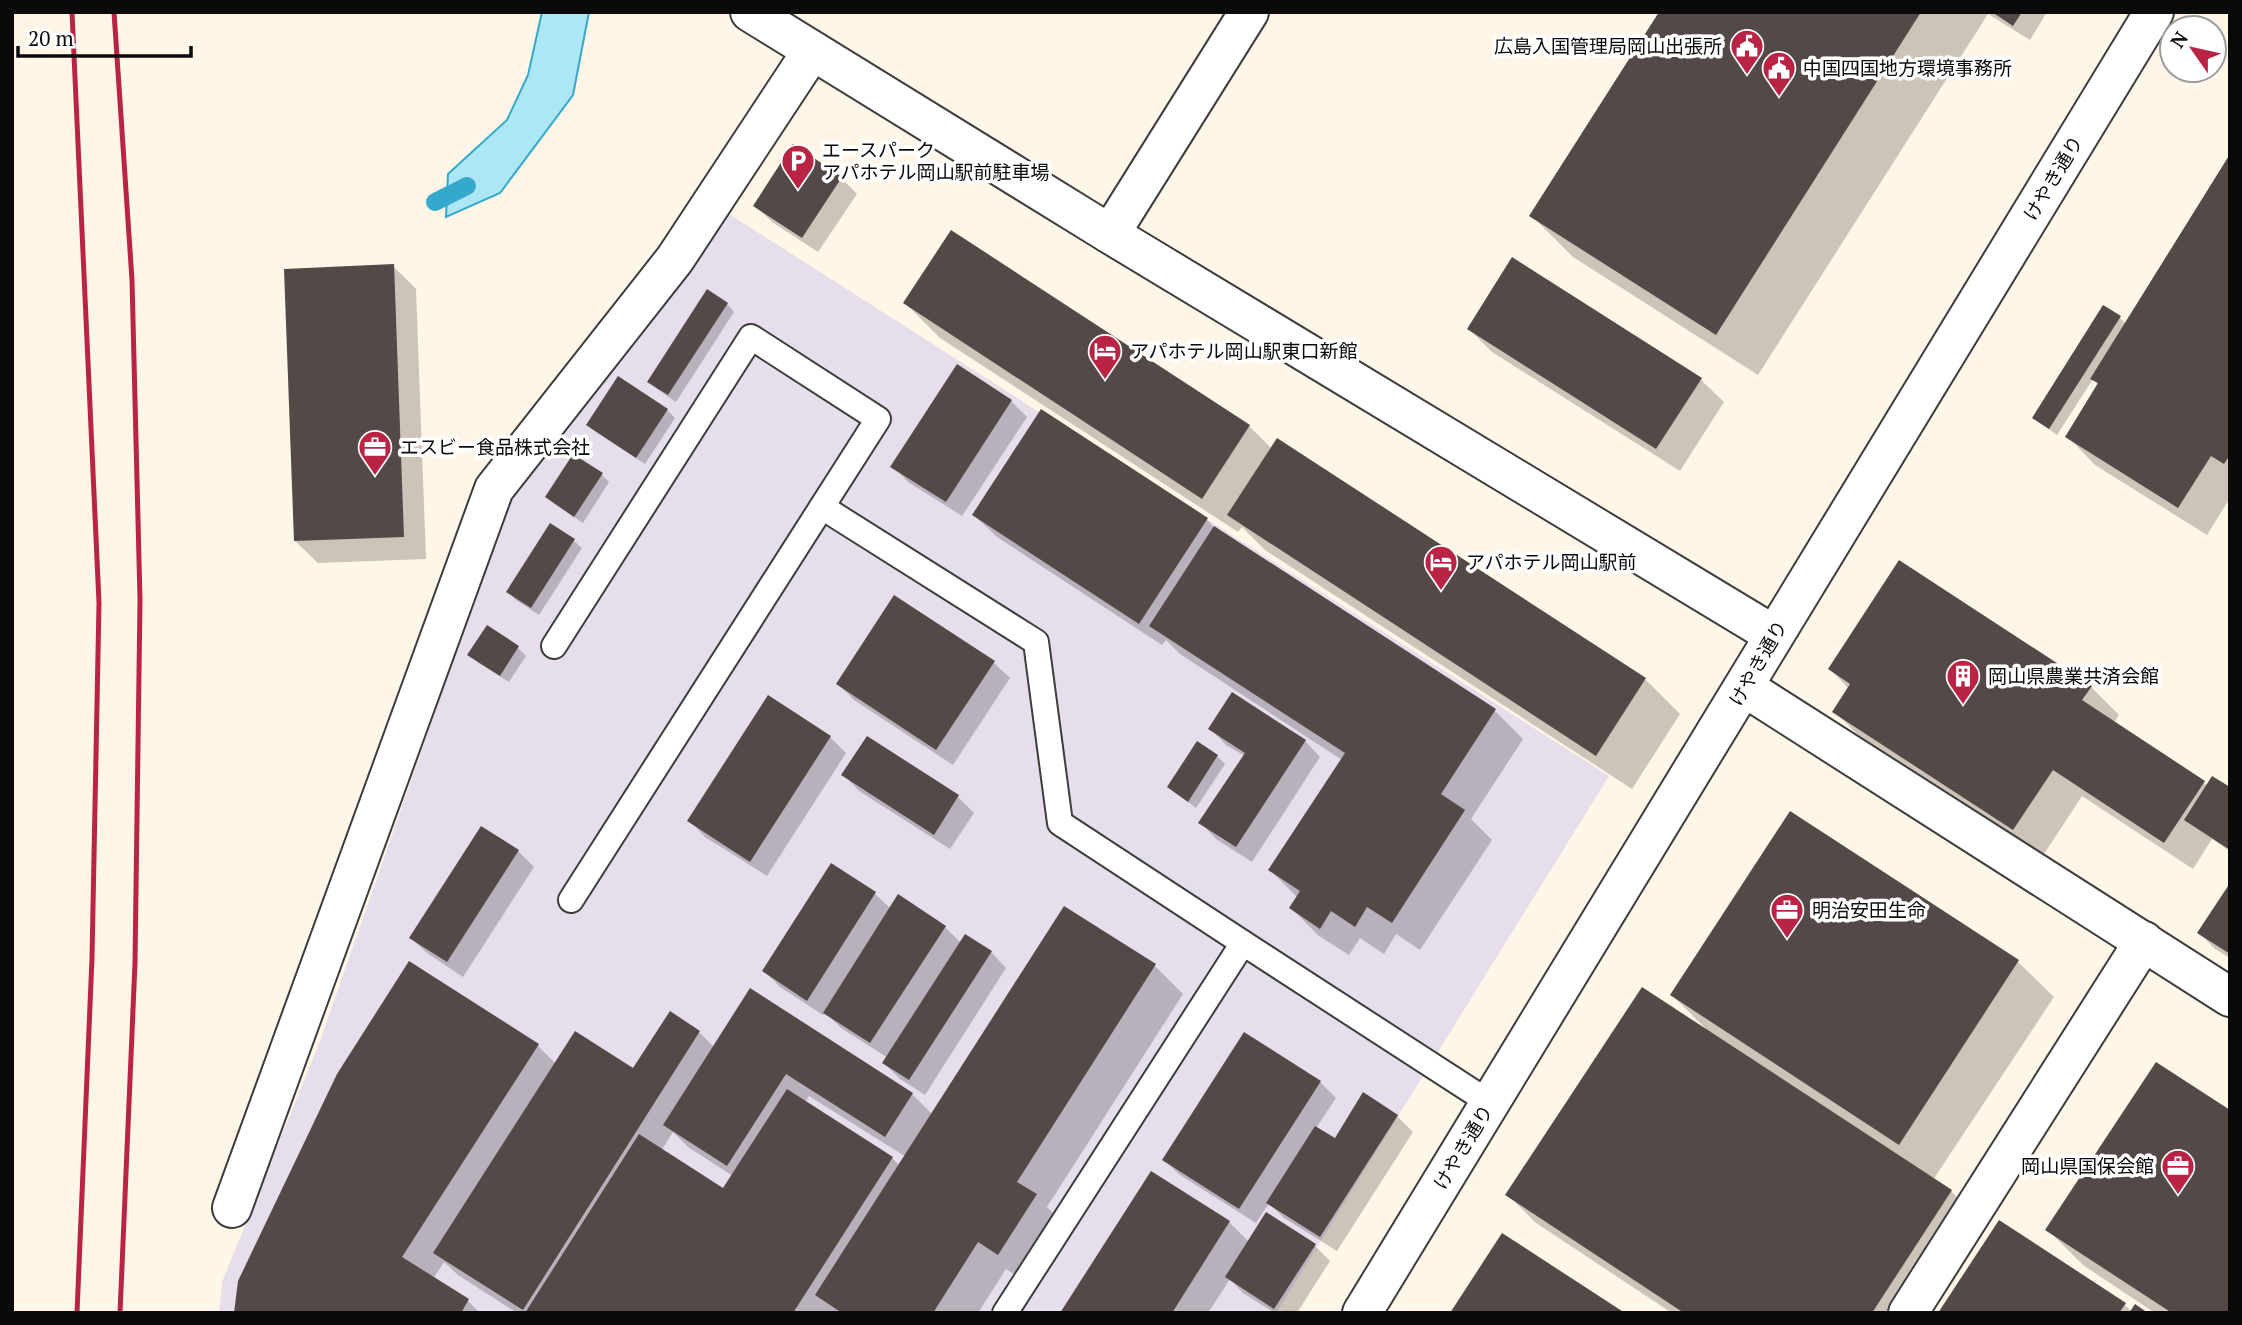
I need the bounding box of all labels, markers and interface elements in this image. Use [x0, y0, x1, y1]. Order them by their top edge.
scale bar [18, 14, 191, 58]
north arrow [2158, 14, 2228, 84]
text: 20 m [28, 24, 74, 52]
text: N [2164, 26, 2193, 52]
public building icon: 広島入国管理局岡山出張所 [1728, 27, 1766, 76]
place label: 広島入国管理局岡山出張所 [1494, 33, 1722, 58]
public building icon: 中国四国地方環境事務所 [1760, 49, 1798, 98]
place label: 中国四国地方環境事務所 [1803, 55, 2012, 80]
street label: けやき通り [2017, 131, 2088, 225]
place label: エースパーク アパホテル岡山駅前駐車場 [822, 137, 1050, 184]
parking icon: エースパーク アパホテル岡山駅前駐車場 [779, 142, 817, 191]
hotel icon: アパホテル岡山駅東口新館 [1086, 332, 1124, 381]
place label: アパホテル岡山駅東口新館 [1130, 338, 1358, 363]
office icon: エスビー食品株式会社 [356, 428, 394, 477]
place label: エスビー食品株式会社 [400, 434, 590, 459]
hotel icon: アパホテル岡山駅前 [1422, 543, 1460, 592]
place label: アパホテル岡山駅前 [1466, 549, 1637, 574]
street label: けやき通り [1723, 615, 1792, 710]
building icon: 岡山県農業共済会館 [1944, 657, 1982, 706]
place label: 岡山県農業共済会館 [1988, 663, 2159, 688]
office icon: 明治安田生命 [1768, 891, 1806, 940]
place label: 明治安田生命 [1812, 897, 1926, 922]
street label: けやき通り [1427, 1100, 1498, 1194]
office icon: 岡山県国保会館 [2159, 1147, 2197, 1196]
place label: 岡山県国保会館 [2021, 1153, 2154, 1178]

